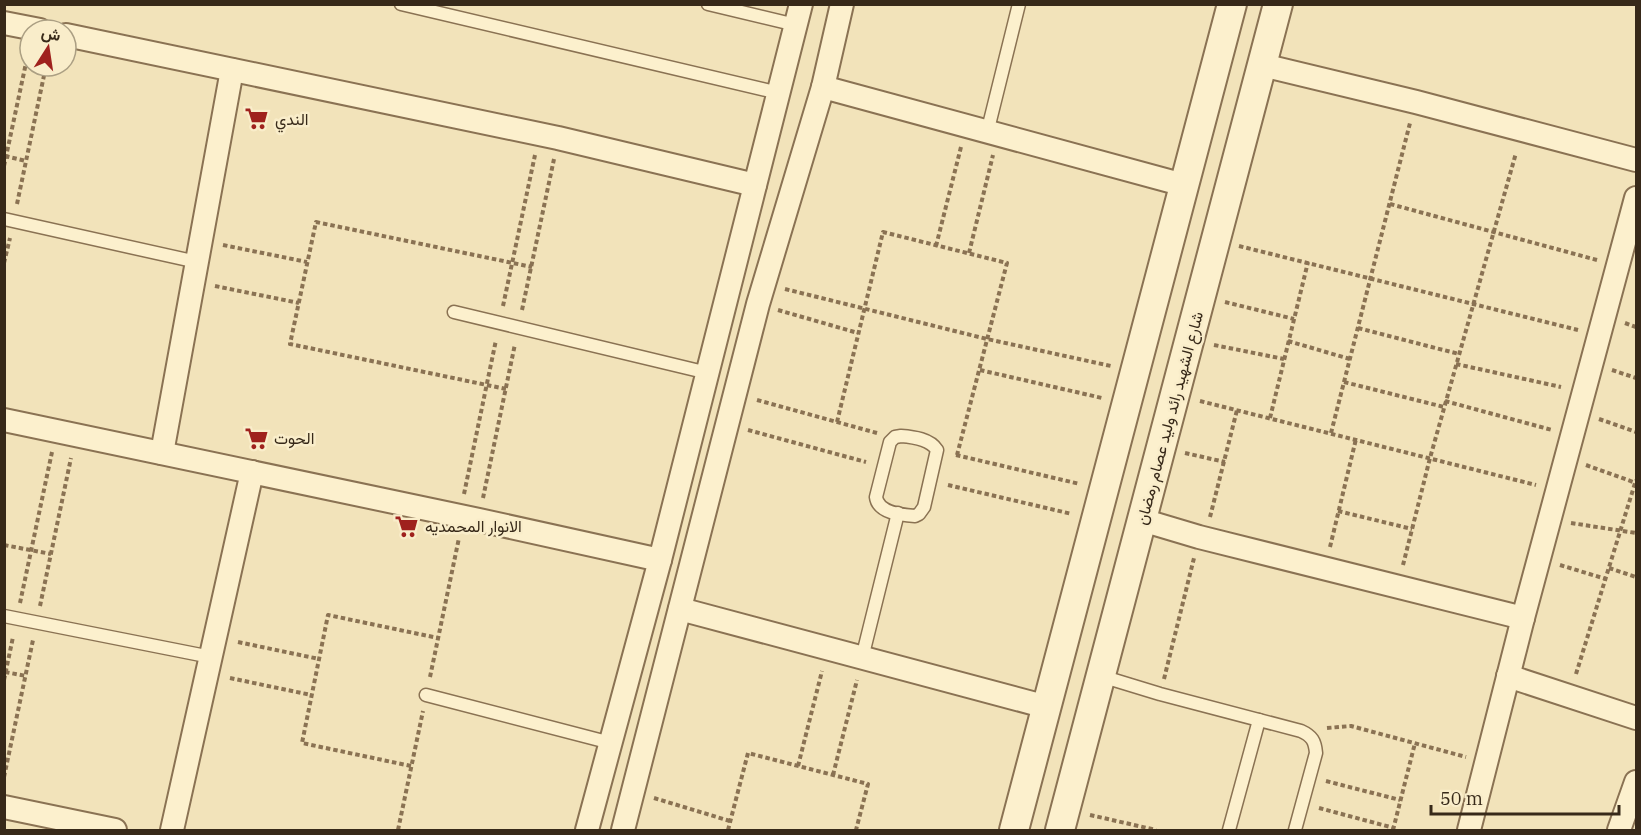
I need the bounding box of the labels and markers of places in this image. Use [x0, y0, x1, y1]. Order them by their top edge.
supermarket icon: الندي [244, 106, 270, 132]
place label: الندي [275, 109, 309, 133]
supermarket icon: الحوت [243, 425, 269, 451]
place label: الحوت [274, 428, 314, 449]
supermarket icon: الانوار المحمديه [394, 513, 420, 539]
place label: الانوار المحمديه [425, 516, 522, 537]

